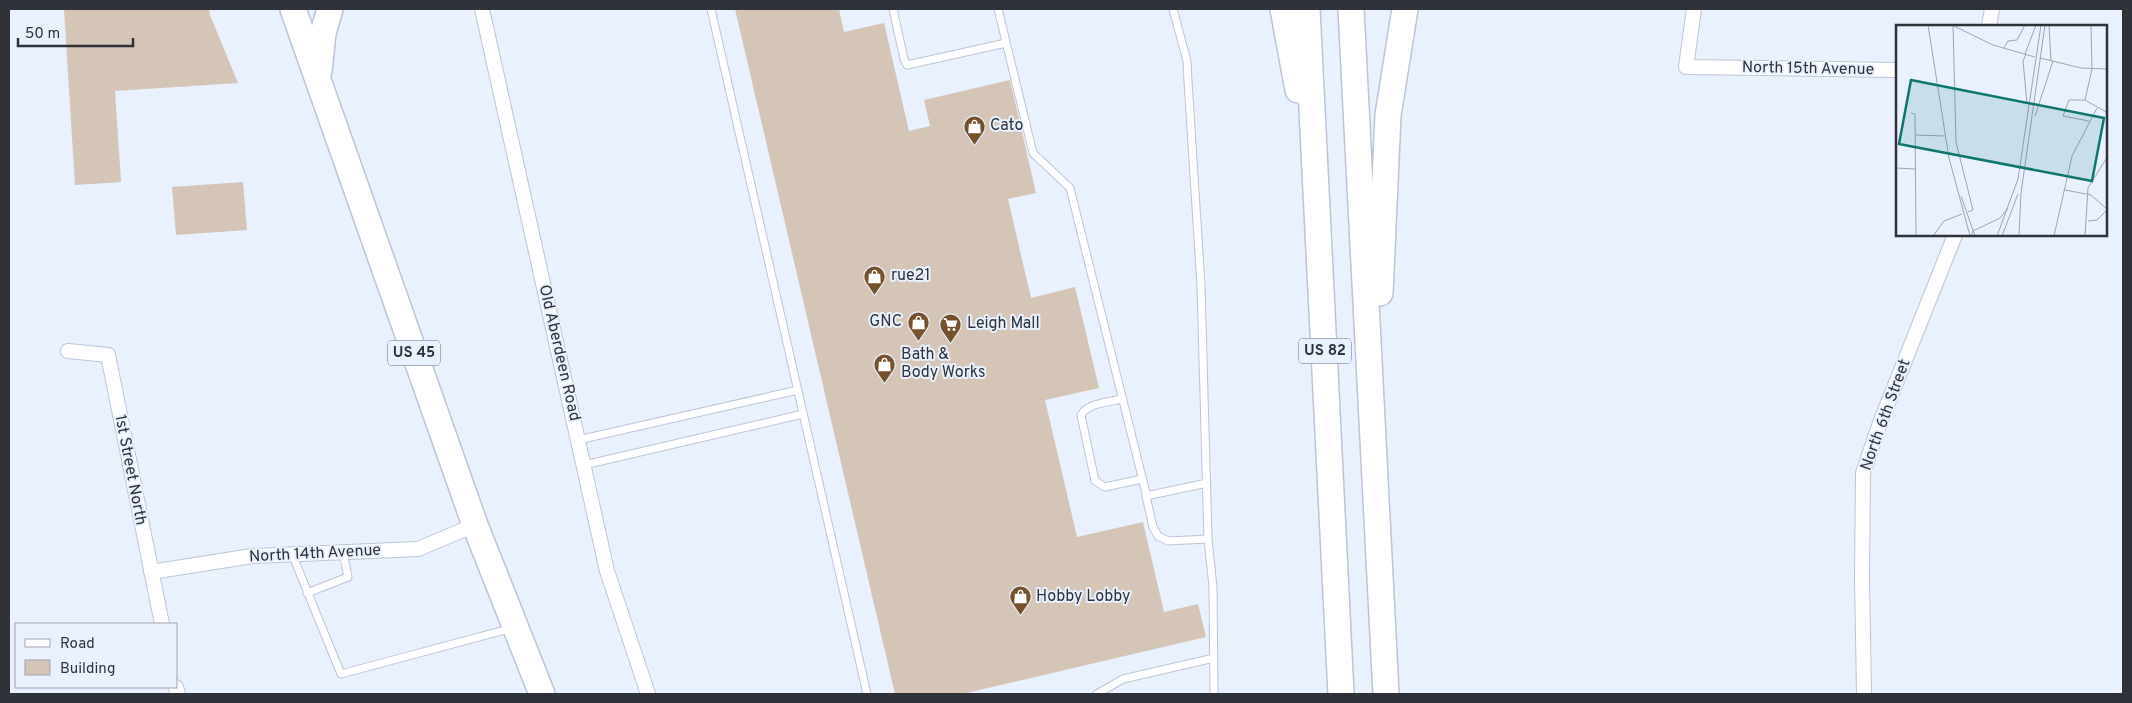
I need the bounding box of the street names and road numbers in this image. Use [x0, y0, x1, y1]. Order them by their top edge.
street label: North 15th Avenue [1742, 58, 1874, 80]
street label: Old Aberdeen Road [534, 283, 584, 423]
road number: US 82 [1299, 338, 1351, 364]
road number: US 45 [388, 340, 440, 366]
street label: North 6th Street [1857, 356, 1915, 474]
street label: 1st Street North [109, 413, 151, 527]
street label: North 14th Avenue [249, 541, 381, 567]

